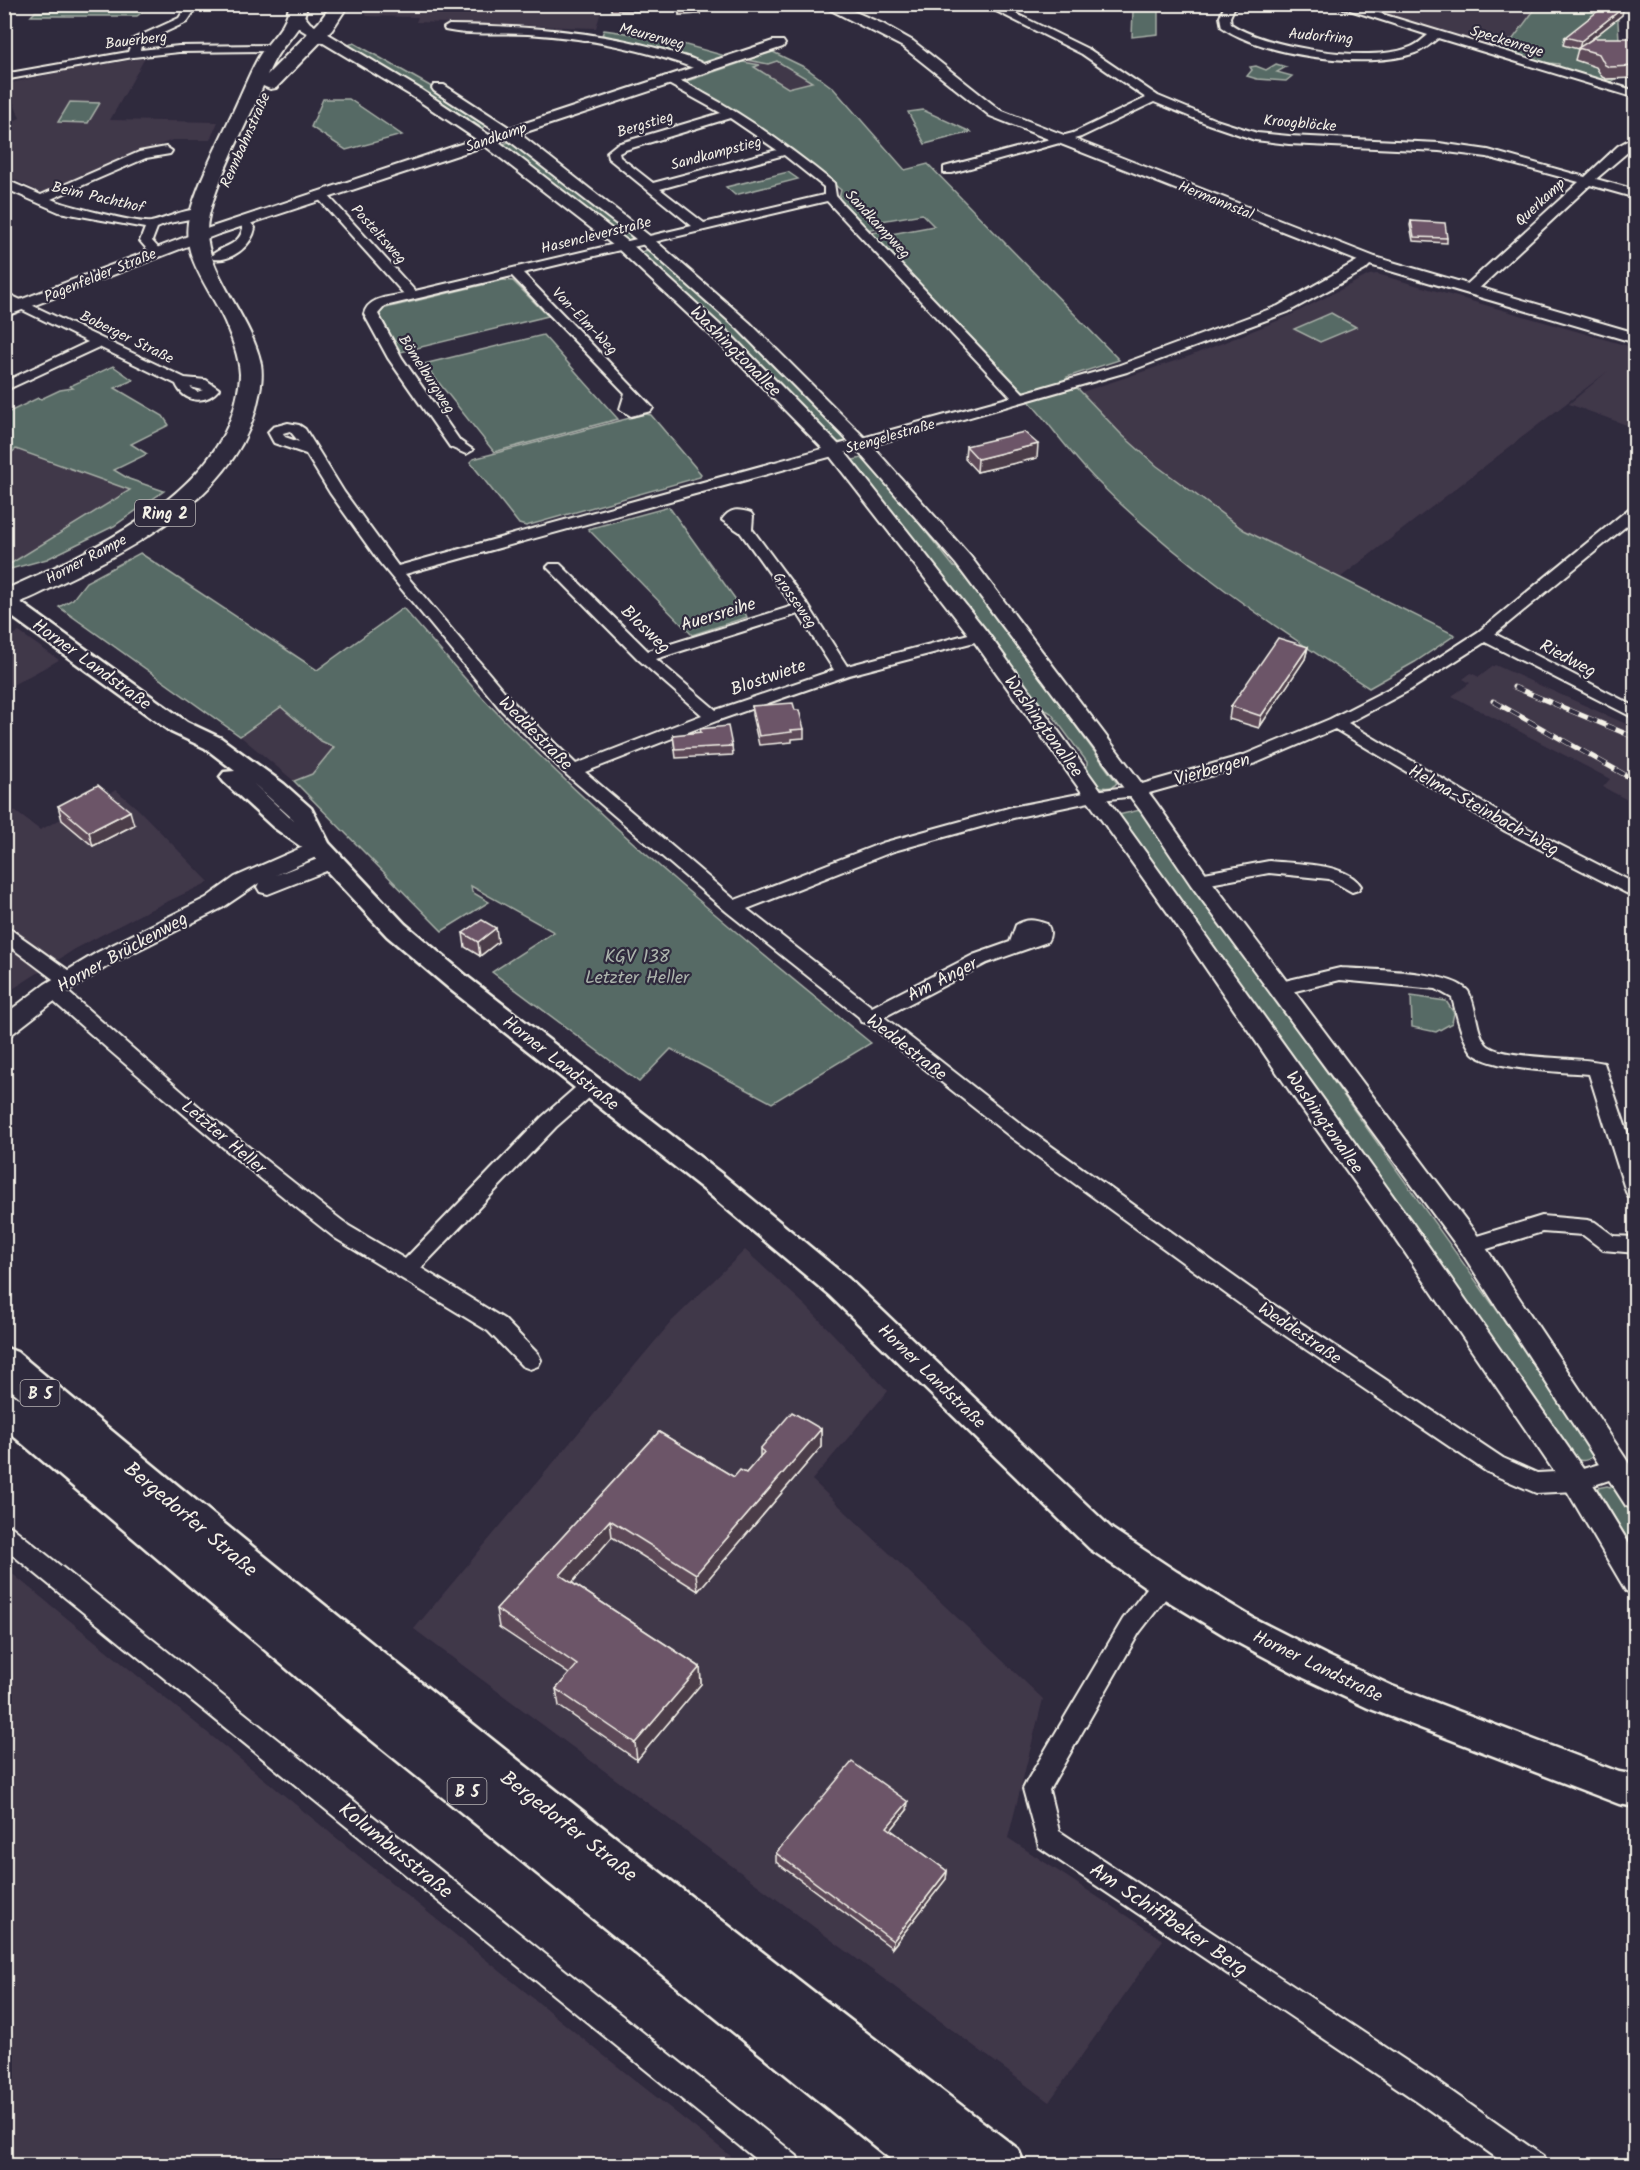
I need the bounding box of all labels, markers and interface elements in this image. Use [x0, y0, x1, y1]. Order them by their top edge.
street label: Meurerweg [617, 17, 687, 57]
street label: Speckenreye [1467, 19, 1547, 65]
street label: Audorfring [1288, 22, 1354, 52]
street label: Bauerberg [104, 25, 168, 57]
street label: Rennbahnstraße [214, 89, 278, 192]
street label: Bergstieg [614, 105, 677, 145]
street label: Kroogblöcke [1262, 109, 1338, 139]
street label: Sandkamp [462, 116, 530, 160]
street label: Sandkampstieg [668, 130, 764, 178]
street label: Querkamp [1510, 173, 1571, 233]
street label: Hermannstal [1174, 175, 1257, 227]
street label: Beim Pachthof [49, 176, 148, 221]
street label: Sandkampweg [839, 184, 916, 265]
street label: Posteltsweg [345, 199, 412, 270]
street label: Hasencleverstraße [538, 211, 654, 261]
street label: Pagenfelder Straße [40, 242, 161, 309]
street label: Von-Elm-Weg [546, 282, 623, 361]
street label: Washingtonallee [682, 299, 788, 405]
street label: Boberger Straße [75, 305, 178, 371]
street label: Bömelburgweg [392, 330, 461, 419]
street label: Stengelestraße [842, 413, 938, 461]
road number: Ring 2 [135, 500, 195, 526]
street label: Horner Rampe [41, 528, 132, 591]
street label: Grosseweg [766, 567, 822, 634]
street label: Auersreihe [677, 590, 760, 641]
street label: Blosweg [613, 599, 677, 662]
street label: Horner Landstraße [25, 612, 157, 719]
street label: Riedweg [1534, 632, 1601, 686]
street label: Blostwiete [727, 652, 810, 705]
street label: Washingtonallee [996, 670, 1090, 784]
street label: Weddestraße [491, 690, 579, 778]
street label: Vierbergen [1171, 746, 1254, 795]
street label: Helma-Steinbach-Weg [1402, 758, 1564, 865]
street label: Horner Brückenweg [52, 905, 194, 1001]
park label: KGV 138 Letzter Heller [585, 943, 690, 993]
street label: Am Anger [902, 950, 984, 1010]
street label: Weddestraße [859, 1007, 953, 1089]
street label: Horner Landstraße [495, 1009, 625, 1119]
street label: Washingtonallee [1277, 1065, 1370, 1181]
street label: Letzter Heller [174, 1094, 273, 1183]
street label: Weddestraße [1251, 1295, 1347, 1373]
street label: Horner Landstraße [870, 1317, 992, 1437]
road number: B 5 [20, 1380, 60, 1406]
street label: Bergedorfer Straße [116, 1454, 265, 1587]
street label: Horner Landstraße [1247, 1623, 1387, 1711]
street label: Bergedorfer Straße [492, 1763, 644, 1892]
road number: B 5 [448, 1778, 486, 1804]
street label: Kolumbusstraße [330, 1794, 460, 1908]
street label: Am Schiffbeker Berg [1082, 1855, 1254, 1986]

